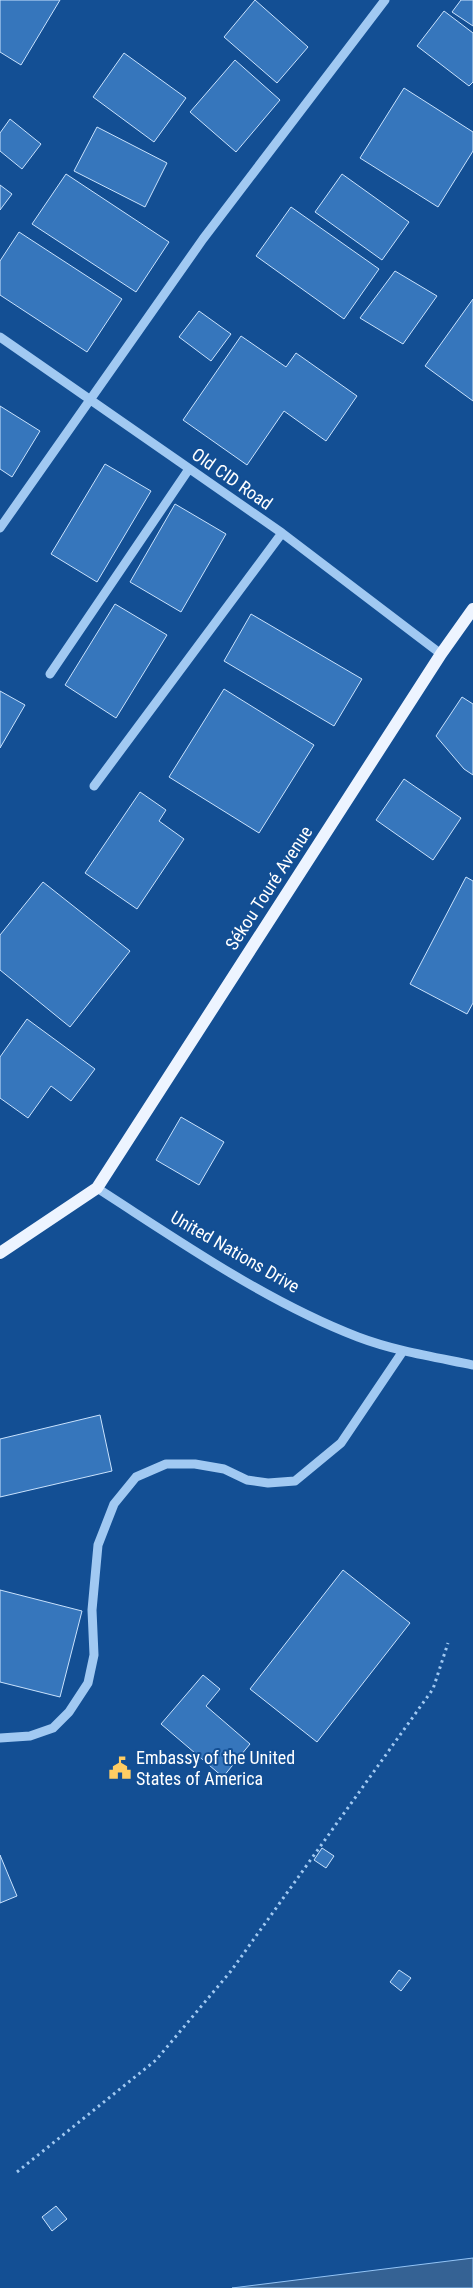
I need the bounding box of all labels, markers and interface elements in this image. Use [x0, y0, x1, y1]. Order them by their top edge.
street label: Old CID Road [188, 443, 277, 514]
street label: Sékou Touré Avenue [221, 822, 316, 954]
street label: United Nations Drive [167, 1206, 303, 1297]
place label: Embassy of the United States of America [136, 1747, 295, 1789]
public building icon: Embassy of the United States of America [107, 1755, 133, 1781]

